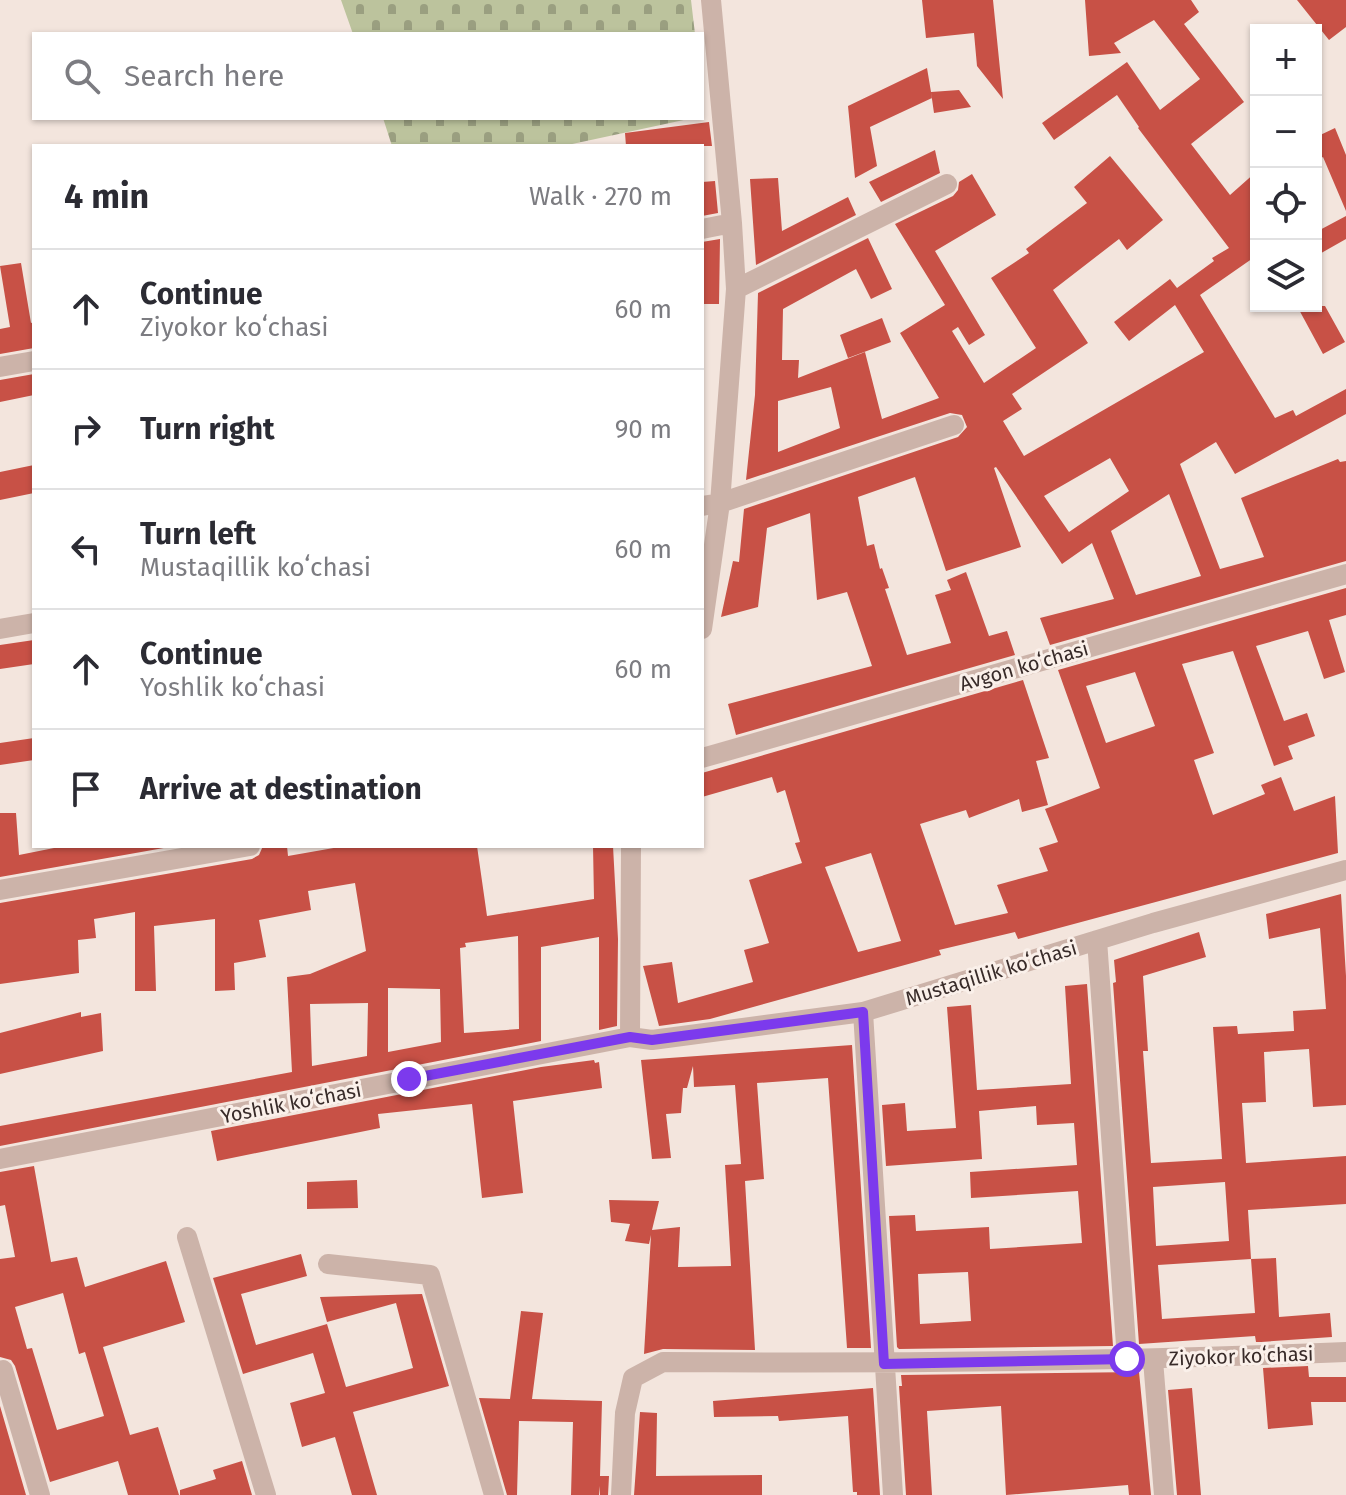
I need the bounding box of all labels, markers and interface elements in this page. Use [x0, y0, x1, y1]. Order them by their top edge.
map controls [1250, 24, 1322, 312]
button: + [1250, 24, 1322, 96]
search box [32, 32, 704, 120]
icon: search [60, 54, 104, 98]
text: Search here [124, 58, 284, 94]
button: − [1250, 96, 1322, 168]
button: locate [1250, 168, 1322, 240]
text: 4 min [64, 176, 149, 217]
text: Walk · 270 m [529, 181, 672, 212]
button: layers [1250, 240, 1322, 312]
text: Continue [140, 276, 263, 312]
icon: ahead [64, 287, 108, 331]
text: 60 m [614, 294, 672, 325]
text: Ziyokor koʻchasi [140, 312, 329, 343]
icon: right [64, 407, 108, 451]
text: Turn right [140, 411, 275, 447]
text: 90 m [615, 414, 672, 445]
text: Turn left [140, 516, 256, 552]
icon: left [64, 527, 108, 571]
text: 60 m [614, 534, 672, 565]
text: Mustaqillik koʻchasi [140, 552, 371, 583]
text: Continue [140, 636, 263, 672]
street label: Avgon koʻchasi [957, 636, 1091, 696]
icon: ahead [64, 647, 108, 691]
text: 60 m [614, 654, 672, 685]
text: Yoshlik koʻchasi [140, 672, 325, 703]
icon: arrive [64, 767, 108, 811]
text: Arrive at destination [140, 771, 422, 807]
street label: Mustaqillik koʻchasi [902, 936, 1080, 1010]
route end [391, 1061, 427, 1097]
street label: Yoshlik koʻchasi [219, 1078, 363, 1128]
route start [1109, 1341, 1145, 1377]
street label: Ziyokor koʻchasi [1168, 1341, 1314, 1371]

